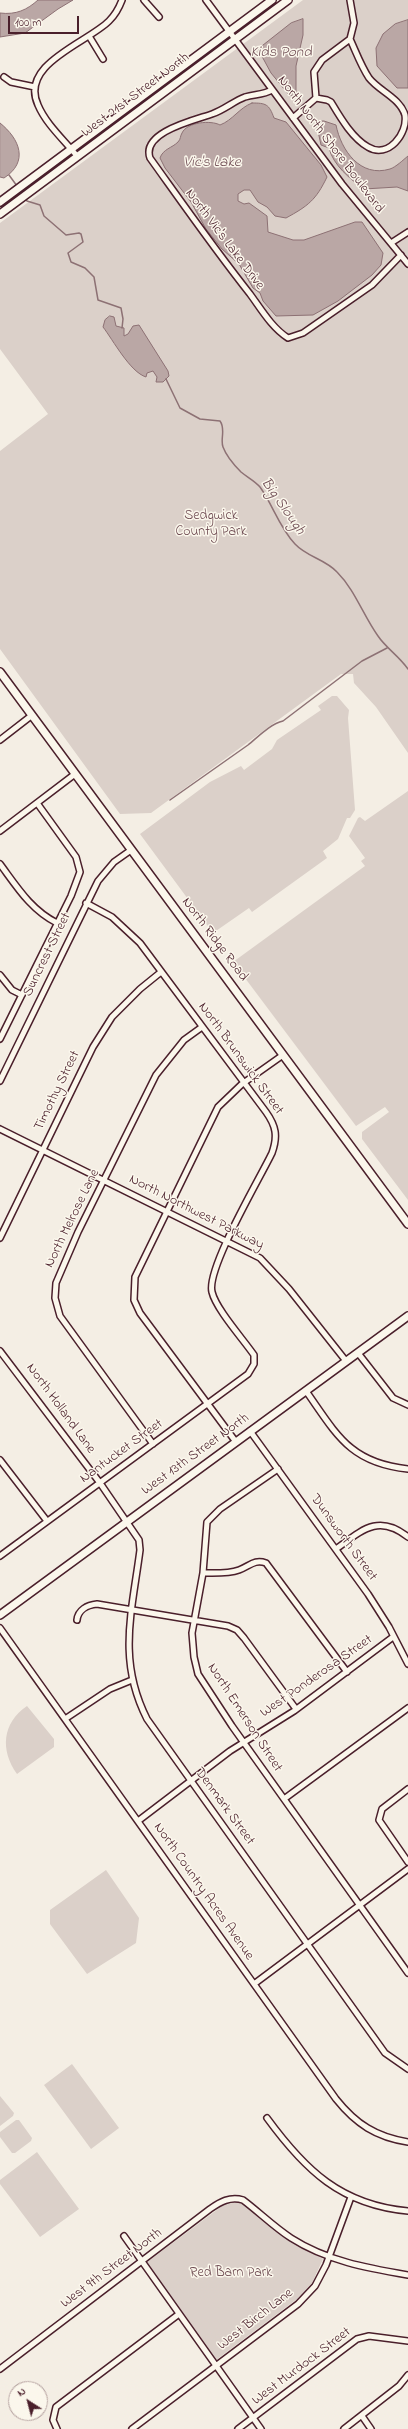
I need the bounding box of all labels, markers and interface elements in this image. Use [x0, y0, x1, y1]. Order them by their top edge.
scale bar [10, 8, 81, 34]
text: 100 m [15, 14, 42, 32]
water label: Kids Pond [250, 45, 312, 63]
street label: West 21st Street North [79, 50, 193, 142]
street label: North North Shore Boulevard [273, 73, 387, 217]
water label: Vic's Lake [183, 155, 241, 173]
street label: North Vic's Lake Drive [181, 186, 267, 294]
water label: Big Slough [256, 475, 308, 539]
park label: Sedgwick County Park [175, 509, 247, 542]
street label: North Ridge Road [177, 895, 251, 985]
street label: Suncrest Street [20, 910, 76, 1000]
street label: North Brunswick Street [194, 1000, 286, 1118]
street label: Timothy Street [31, 1048, 85, 1134]
street label: North Melrose Lane [42, 1167, 104, 1271]
street label: North Northwest Parkway [126, 1172, 266, 1254]
street label: North Holland Lane [22, 1361, 98, 1457]
street label: West 13th Street North [139, 1410, 253, 1500]
street label: Nantucket Street [77, 1416, 167, 1488]
street label: Dunsworth Street [306, 1491, 380, 1585]
street label: West Ponderosa Street [258, 1632, 376, 1722]
street label: North Emerson Street [203, 1661, 285, 1775]
street label: Denmark Street [190, 1765, 258, 1849]
street label: North Country Acres Avenue [149, 1820, 257, 1964]
street label: West 9th Street North [58, 2225, 166, 2313]
park label: Red Barn Park [190, 2266, 272, 2282]
street label: West Birch Lane [215, 2285, 297, 2355]
street label: West Murdock Street [249, 2324, 355, 2410]
north arrow [8, 2381, 48, 2421]
text: N [14, 2383, 29, 2401]

